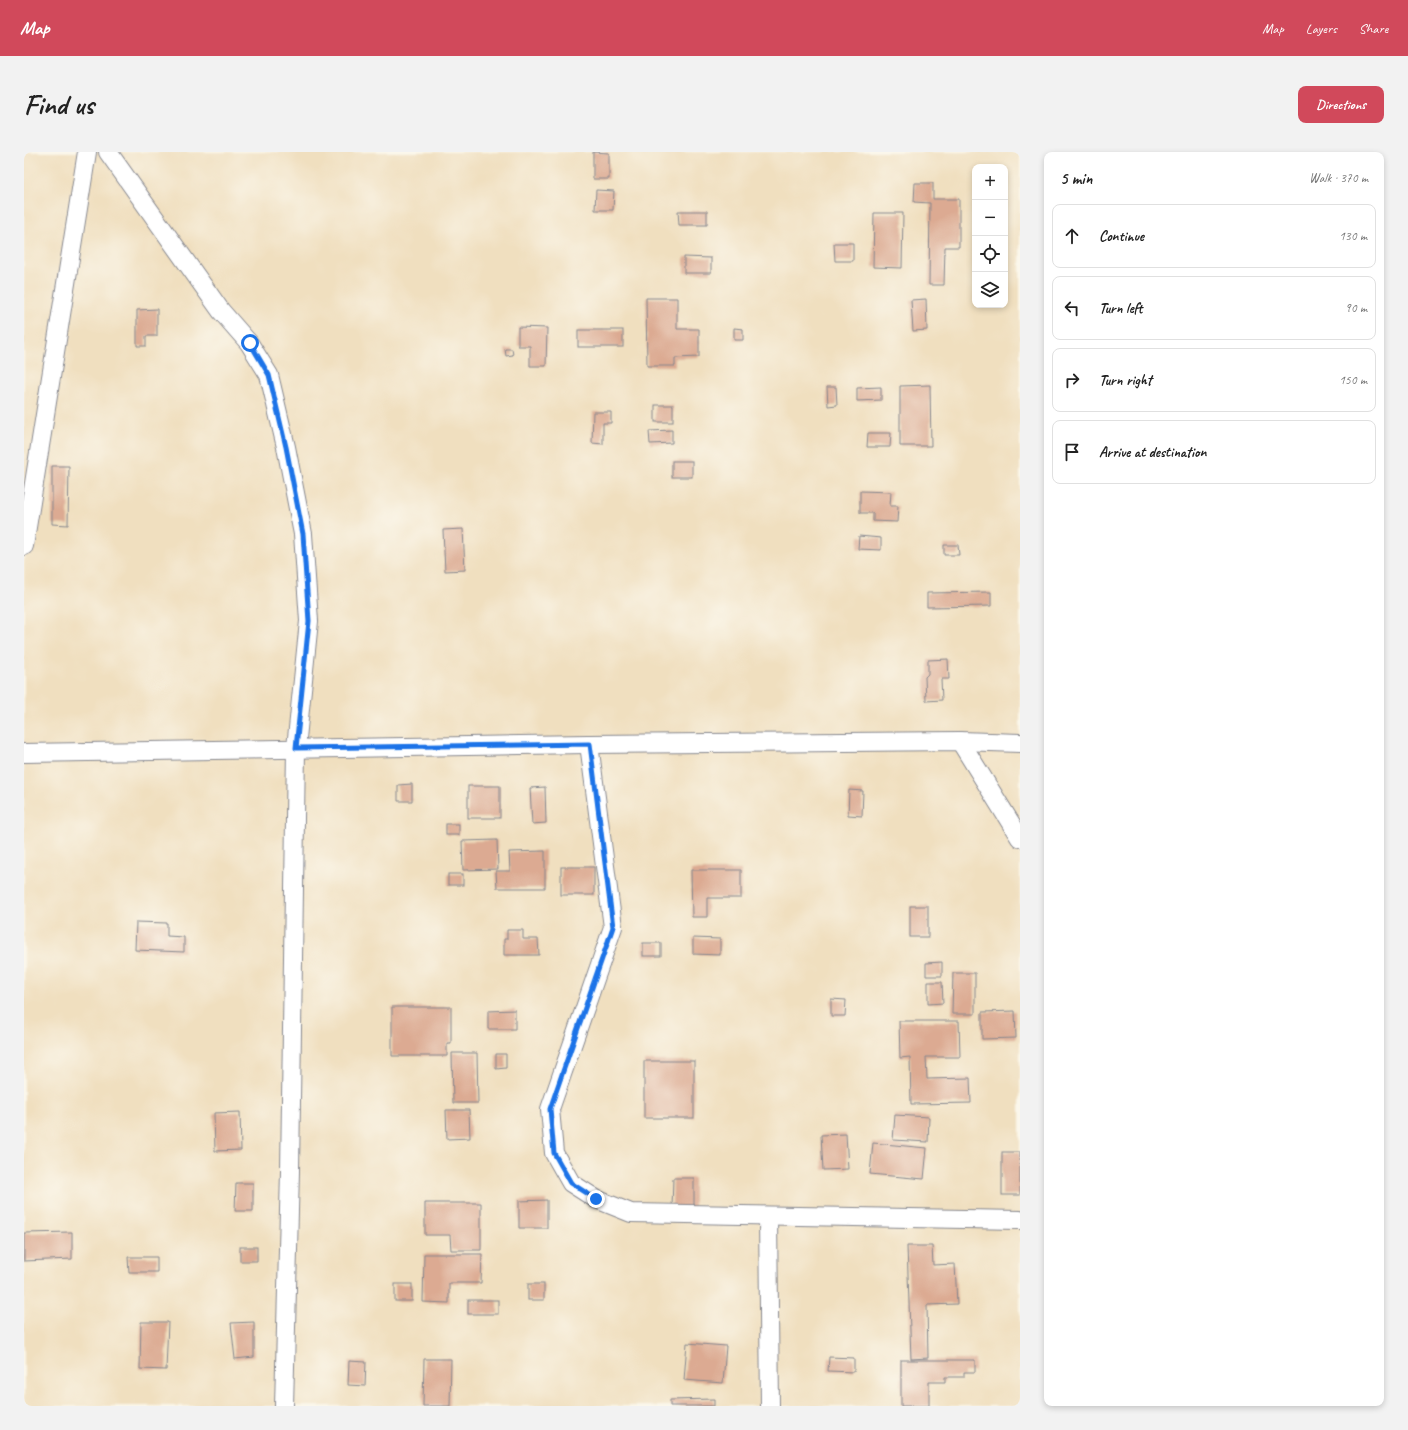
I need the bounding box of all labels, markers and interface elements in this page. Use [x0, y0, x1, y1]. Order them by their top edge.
text: Map [20, 16, 50, 40]
text: Map [1262, 20, 1284, 37]
text: Layers [1306, 20, 1337, 37]
text: Share [1359, 20, 1388, 37]
button: Directions [1298, 86, 1384, 123]
text: Find us [24, 87, 94, 122]
map controls [972, 164, 1008, 308]
button: + [972, 164, 1008, 200]
text: 5 min [1060, 168, 1092, 189]
text: Walk · 370 m [1309, 170, 1368, 186]
button: − [972, 200, 1008, 236]
icon: ahead [1061, 225, 1083, 247]
text: Continue [1099, 227, 1144, 246]
text: 130 m [1339, 228, 1367, 244]
button: locate [972, 236, 1008, 272]
button: layers [972, 272, 1008, 308]
icon: left [1061, 297, 1083, 319]
text: Turn left [1099, 299, 1142, 318]
text: 90 m [1345, 300, 1367, 316]
route start [241, 334, 259, 352]
icon: right [1061, 369, 1083, 391]
text: Turn right [1099, 371, 1152, 390]
text: 150 m [1339, 372, 1367, 388]
icon: arrive [1061, 441, 1083, 463]
text: Arrive at destination [1099, 443, 1206, 462]
route end [587, 1190, 605, 1208]

